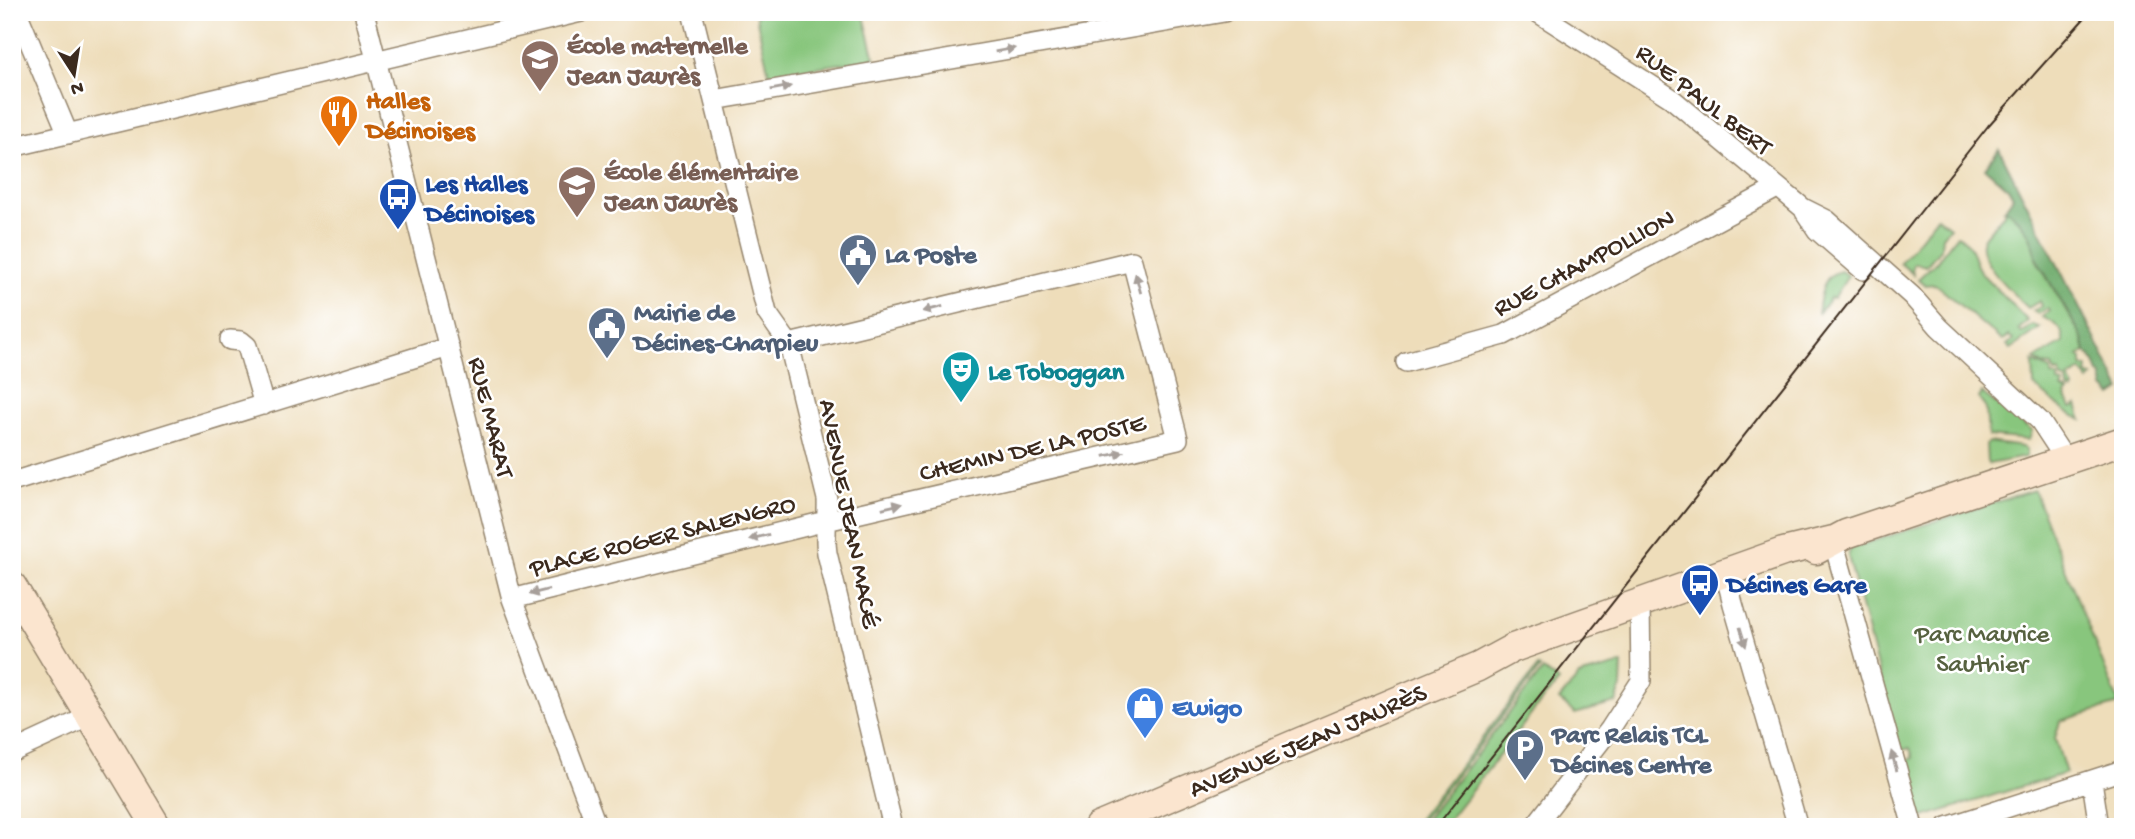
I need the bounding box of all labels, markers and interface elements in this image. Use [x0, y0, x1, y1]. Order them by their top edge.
place label: École maternelle Jean Jaurès [566, 33, 749, 94]
north arrow [38, 38, 108, 108]
school or university icon: École maternelle Jean Jaurès [519, 38, 561, 93]
street label: RUE PAUL BERT [1628, 39, 1777, 165]
one-way arrow [994, 44, 1016, 55]
text: N [68, 75, 85, 100]
one-way arrow [770, 82, 792, 93]
place label: Halles Décinoises [364, 88, 476, 149]
restaurant icon: Halles Décinoises [318, 93, 360, 148]
place label: École élémentaire Jean Jaurès [603, 159, 800, 220]
school or university icon: École élémentaire Jean Jaurès [556, 164, 598, 219]
place label: Les Halles Décinoises [423, 171, 535, 232]
bus stop icon: Les Halles Décinoises [377, 176, 419, 231]
street label: RUE CHAMPOLLION [1489, 204, 1681, 326]
public building icon: La Poste [837, 232, 879, 287]
place label: La Poste [885, 242, 978, 273]
one-way arrow [1132, 272, 1143, 294]
place label: Mairie de Décines-Charpieu [632, 300, 819, 361]
one-way arrow [922, 304, 944, 315]
public building icon: Mairie de Décines-Charpieu [586, 305, 628, 360]
theatre icon: Le Toboggan [940, 349, 982, 404]
street label: RUE MARAT [459, 355, 519, 483]
place label: Le Toboggan [988, 359, 1125, 390]
street label: AVENUE JEAN MACÉ [809, 397, 884, 632]
street label: CHEMIN DE LA POSTE [917, 409, 1150, 491]
one-way arrow [1103, 448, 1125, 459]
street label: PLACE ROGER SALENGRO [526, 490, 800, 587]
one-way arrow [881, 500, 903, 511]
one-way arrow [748, 532, 770, 543]
bus stop icon: Décines Gare [1679, 562, 1721, 617]
place label: Décines Gare [1725, 572, 1868, 603]
one-way arrow [527, 587, 549, 598]
park label: Parc Maurice Sauthier [1914, 621, 2050, 682]
one-way arrow [1738, 626, 1749, 648]
street label: AVENUE JEAN JAURÈS [1185, 679, 1433, 807]
shop icon: Ewigo [1124, 685, 1166, 740]
place label: Ewigo [1172, 695, 1243, 726]
place label: Parc Relais TCL Décines Centre [1550, 722, 1713, 783]
parking icon: Parc Relais TCL Décines Centre [1504, 727, 1546, 782]
one-way arrow [1889, 750, 1899, 771]

